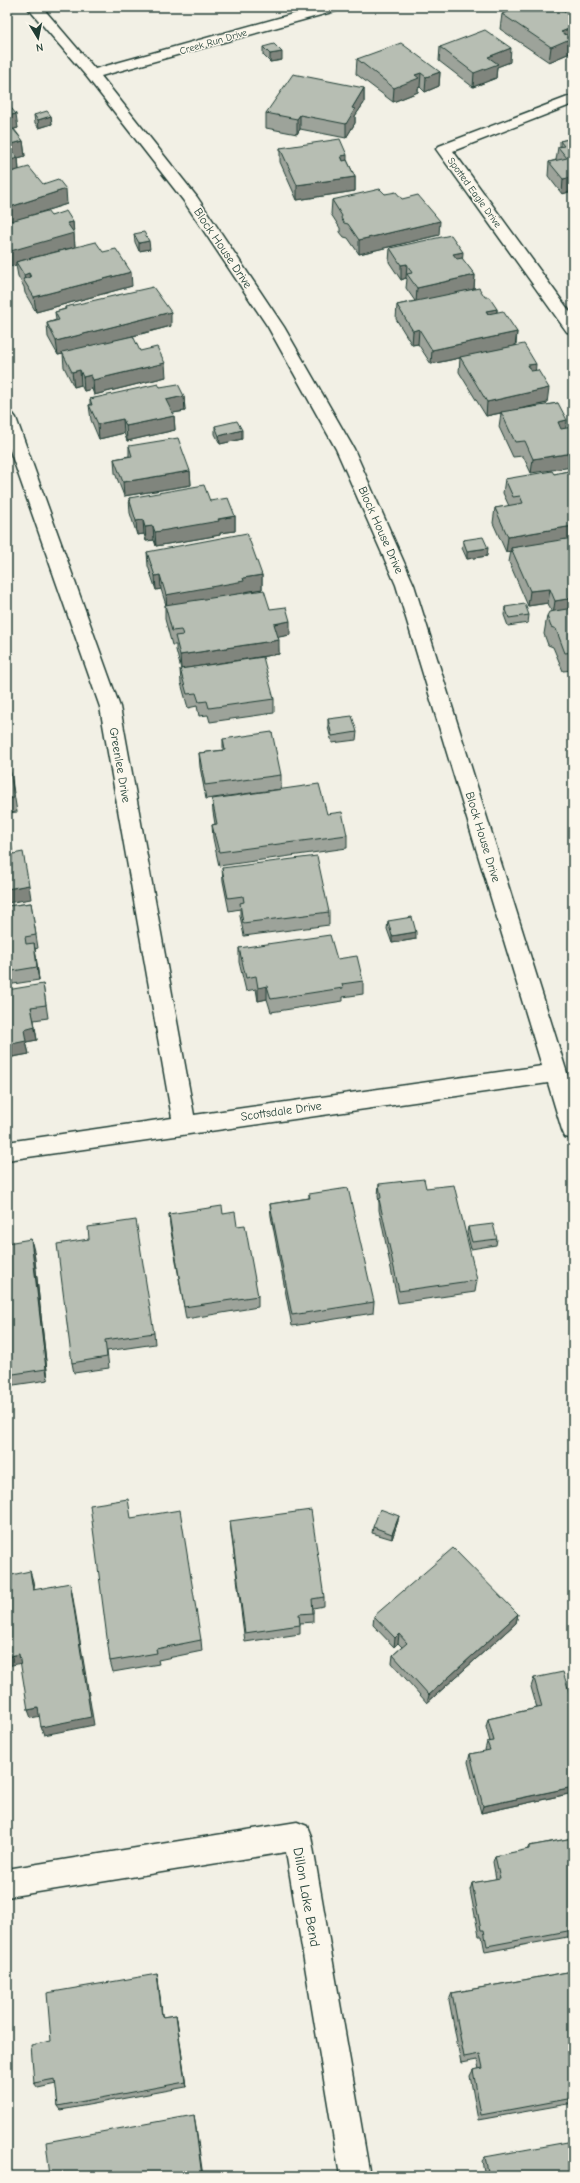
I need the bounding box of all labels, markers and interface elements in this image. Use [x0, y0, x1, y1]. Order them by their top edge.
north arrow [18, 18, 58, 58]
street label: Creek Run Drive [178, 27, 248, 57]
text: N [35, 40, 44, 54]
street label: Spotted Eagle Drive [445, 155, 504, 230]
street label: Block House Drive [191, 205, 255, 291]
street label: Block House Drive [355, 484, 407, 576]
street label: Greenlee Drive [106, 726, 134, 804]
street label: Block House Drive [463, 790, 503, 884]
street label: Scottsdale Drive [240, 1098, 322, 1124]
street label: Dillon Lake Bend [289, 1846, 324, 1948]

